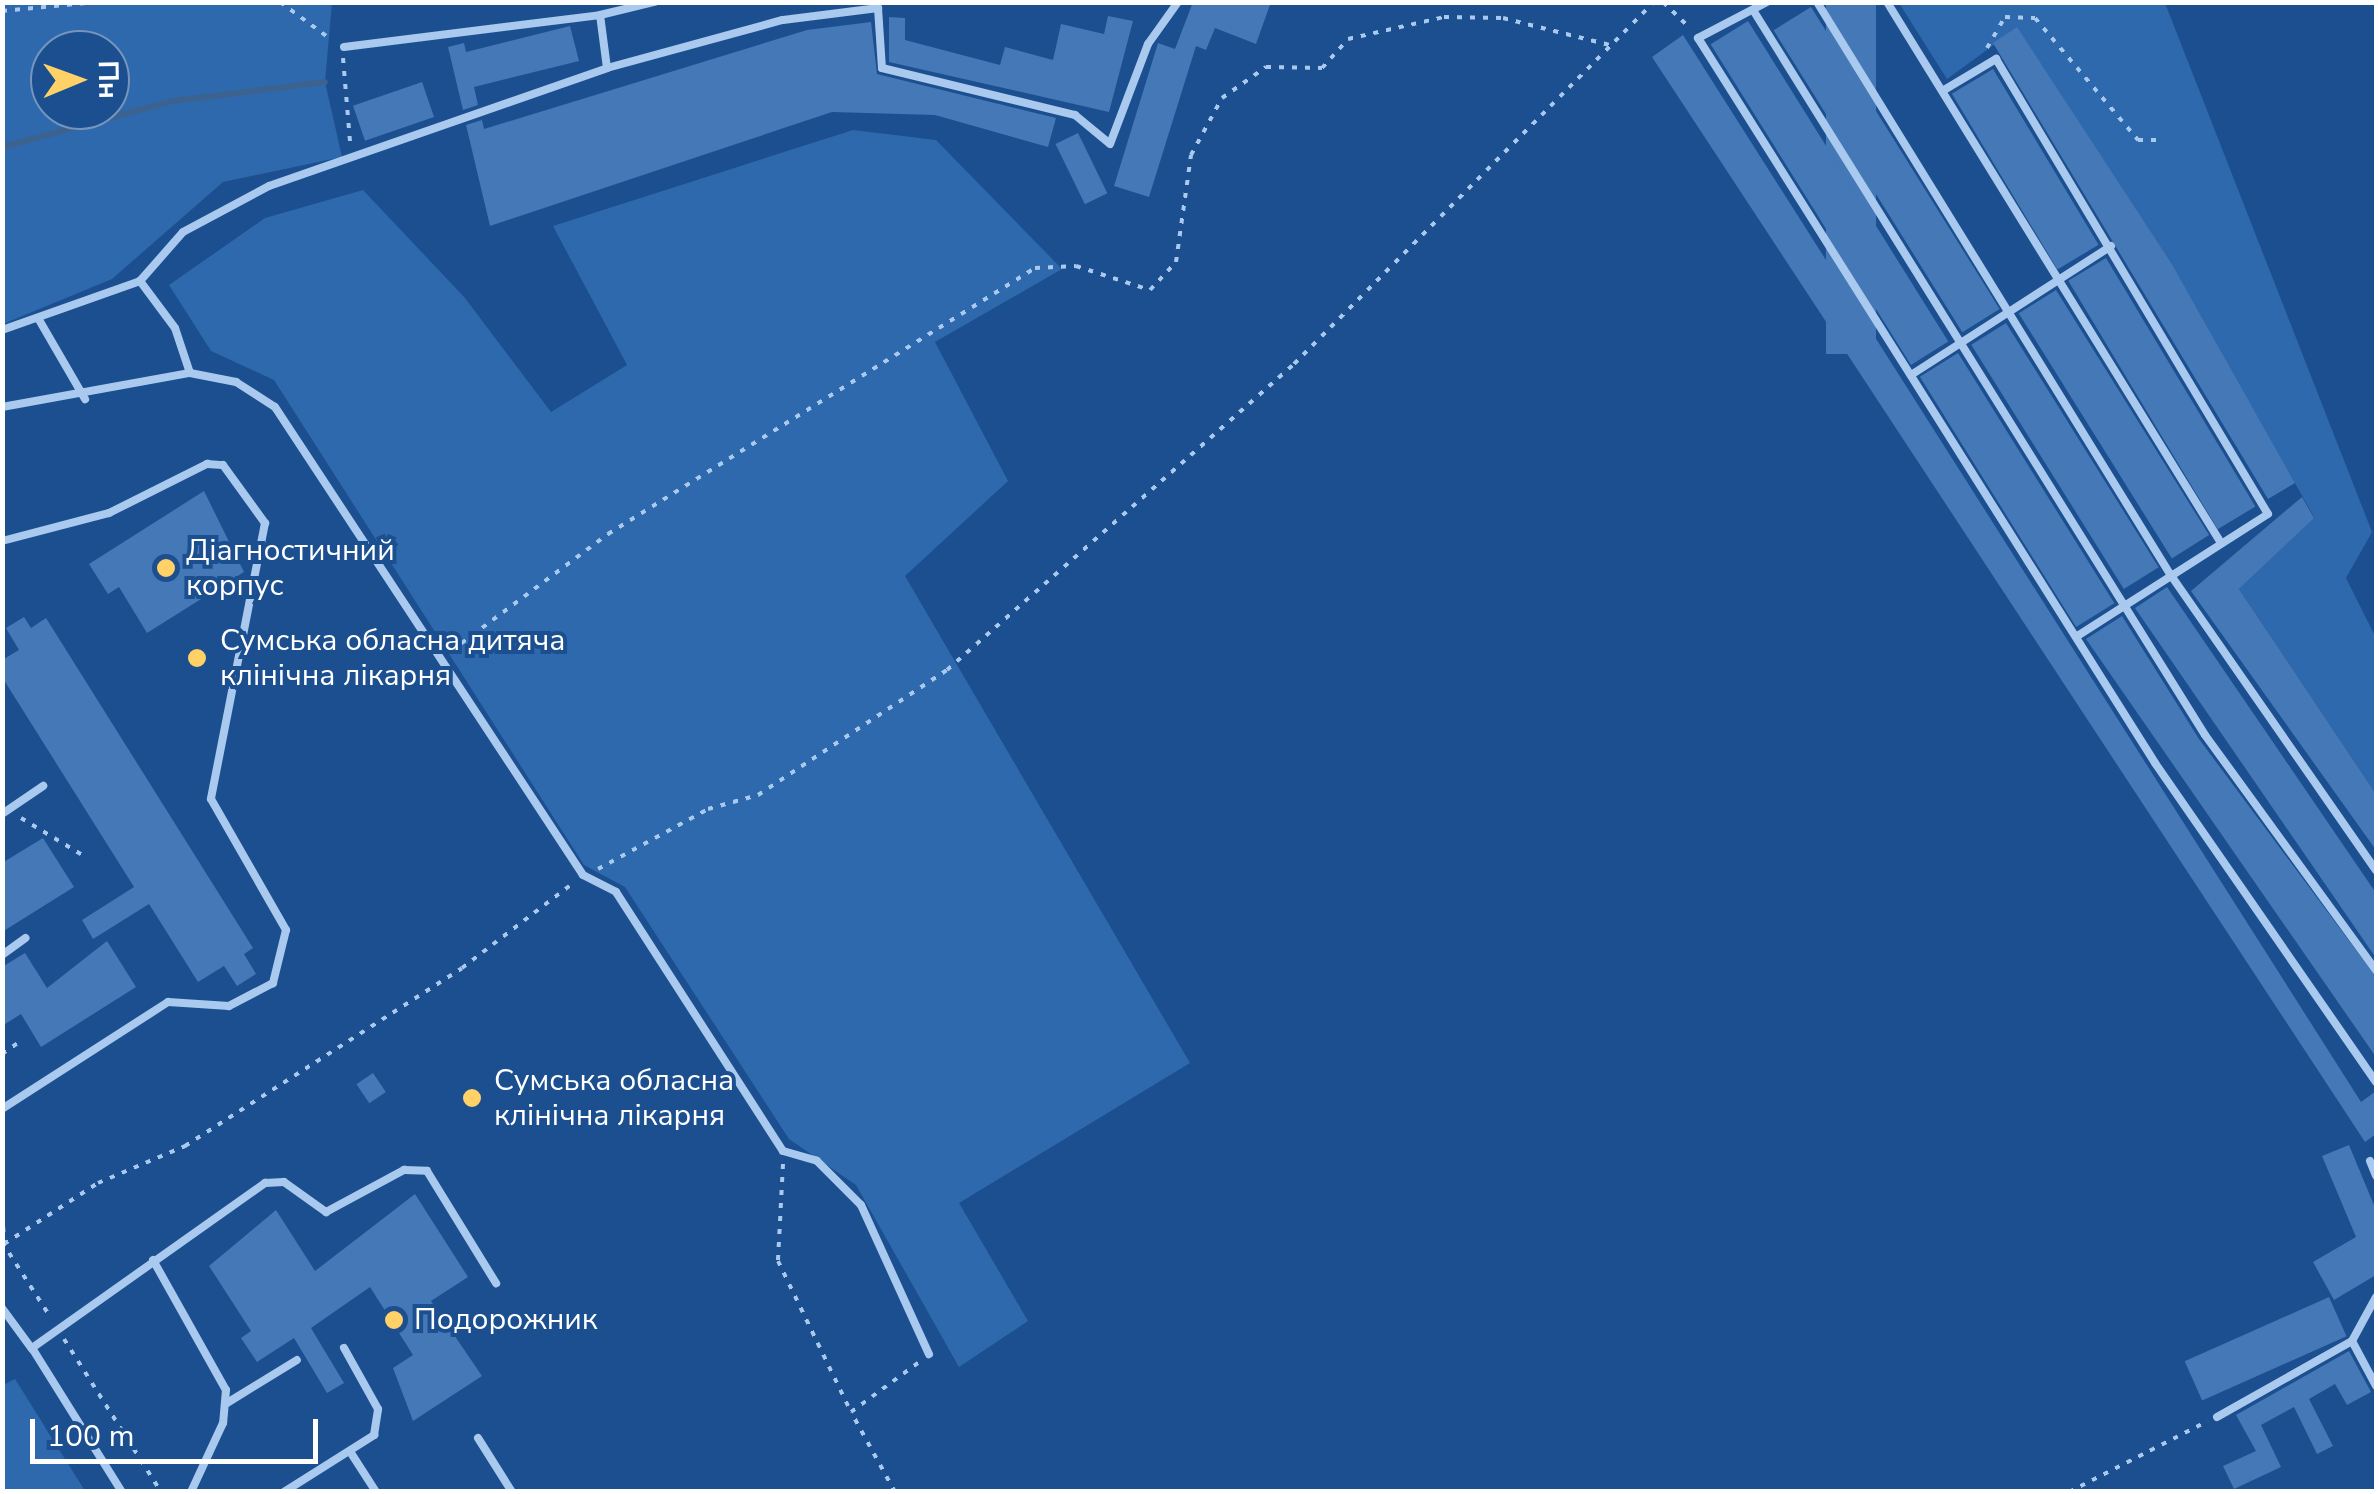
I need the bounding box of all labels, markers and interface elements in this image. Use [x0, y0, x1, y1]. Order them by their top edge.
north arrow [30, 30, 130, 130]
text: Пн [89, 60, 127, 99]
place label: Діагностичний корпус [186, 533, 395, 604]
marker: Діагностичний корпус [155, 557, 177, 579]
place label: Сумська обласна дитяча клінічна лікарня [220, 623, 565, 694]
marker: Сумська обласна дитяча клінічна лікарня [184, 645, 210, 671]
place label: Сумська обласна клінічна лікарня [494, 1063, 734, 1134]
marker: Сумська обласна клінічна лікарня [459, 1085, 485, 1111]
place label: Подорожник [414, 1302, 598, 1338]
marker: Подорожник [383, 1309, 405, 1331]
scale bar [35, 1399, 322, 1461]
text: 100 m [47, 1416, 134, 1457]

